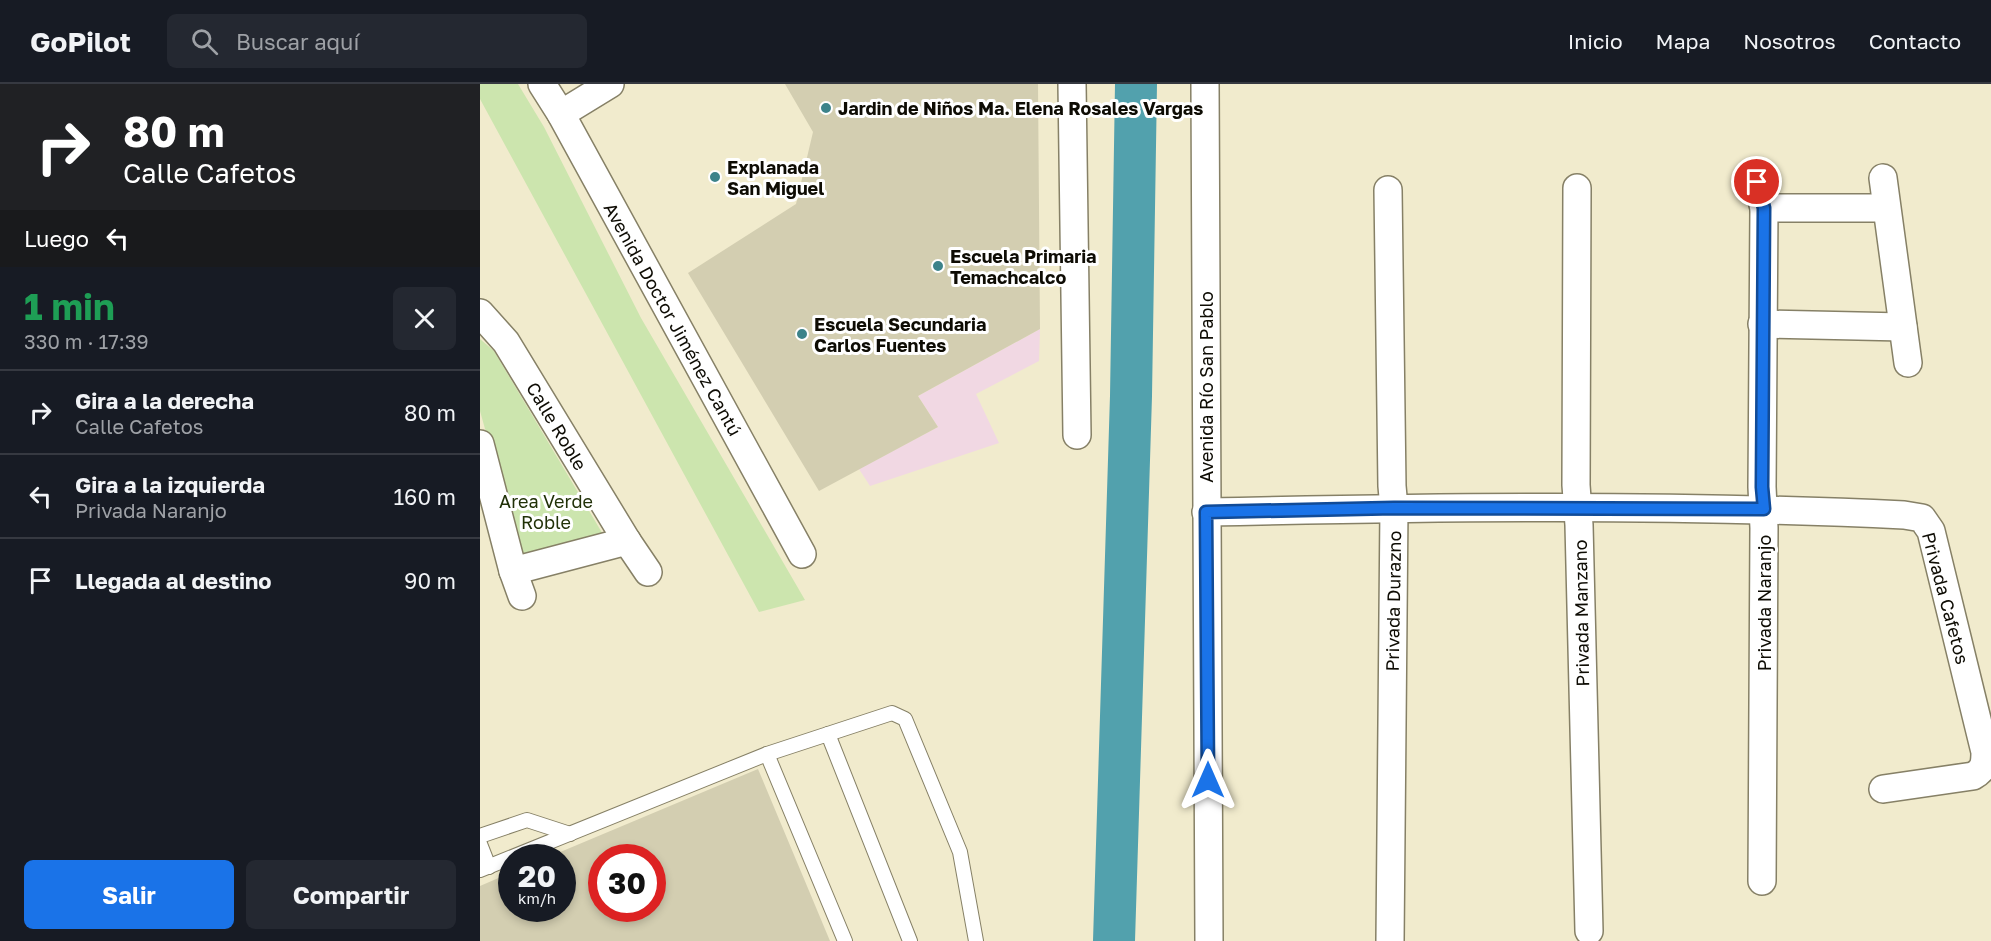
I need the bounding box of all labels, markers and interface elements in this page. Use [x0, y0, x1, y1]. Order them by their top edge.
search box [167, 14, 587, 68]
text: GoPilot [30, 25, 131, 58]
icon: search [188, 25, 221, 58]
text: Buscar aquí [236, 28, 359, 55]
text: Inicio [1568, 28, 1623, 54]
text: Mapa [1656, 28, 1710, 54]
text: Nosotros [1743, 28, 1836, 54]
text: Contacto [1869, 28, 1961, 54]
place label: Jardin de Niños Ma. Elena Rosales Vargas [838, 97, 1203, 119]
marker: Jardin de Niños Ma. Elena Rosales Vargas [819, 101, 833, 115]
text: 80 m [123, 106, 224, 156]
icon: right [24, 108, 102, 186]
place label: Explanada San Miguel [727, 156, 824, 199]
pin [1731, 156, 1782, 207]
text: Calle Cafetos [123, 157, 296, 189]
icon: arrive [1740, 165, 1773, 198]
marker: Explanada San Miguel [708, 170, 722, 184]
street label: Avenida Doctor Jiménez Cantú [600, 199, 746, 439]
icon: left [101, 222, 134, 255]
text: Luego [24, 225, 89, 252]
place label: Escuela Primaria Temachcalco [950, 245, 1097, 288]
marker: Escuela Primaria Temachcalco [931, 259, 945, 273]
text: 1 min [24, 285, 115, 328]
button: close [393, 287, 456, 350]
street label: Avenida Río San Pablo [1195, 291, 1217, 483]
place label: Escuela Secundaria Carlos Fuentes [814, 313, 987, 356]
marker: Escuela Secundaria Carlos Fuentes [795, 327, 809, 341]
text: 330 m · 17:39 [24, 329, 149, 353]
street label: Calle Roble [522, 378, 592, 474]
text: Gira a la derecha [75, 387, 254, 414]
icon: right [24, 396, 57, 429]
text: 80 m [404, 399, 456, 426]
text: Calle Cafetos [75, 414, 203, 438]
text: Gira a la izquierda [75, 471, 265, 498]
icon: left [24, 480, 57, 513]
text: 160 m [393, 483, 456, 510]
park label: Area Verde Roble [499, 490, 593, 533]
text: Privada Naranjo [75, 498, 227, 522]
street label: Privada Durazno [1381, 530, 1405, 672]
street label: Privada Cafetos [1918, 530, 1974, 666]
street label: Privada Naranjo [1753, 535, 1775, 671]
street label: Privada Manzano [1569, 539, 1593, 687]
icon: arrive [24, 564, 57, 597]
text: Llegada al destino [75, 567, 272, 594]
text: 90 m [404, 567, 456, 594]
position arrow [1176, 748, 1240, 812]
speed limit sign: 30 [588, 844, 666, 922]
text: 20 [518, 858, 556, 894]
button: Salir [24, 860, 234, 929]
button: Compartir [246, 860, 456, 929]
text: km/h [518, 889, 556, 907]

